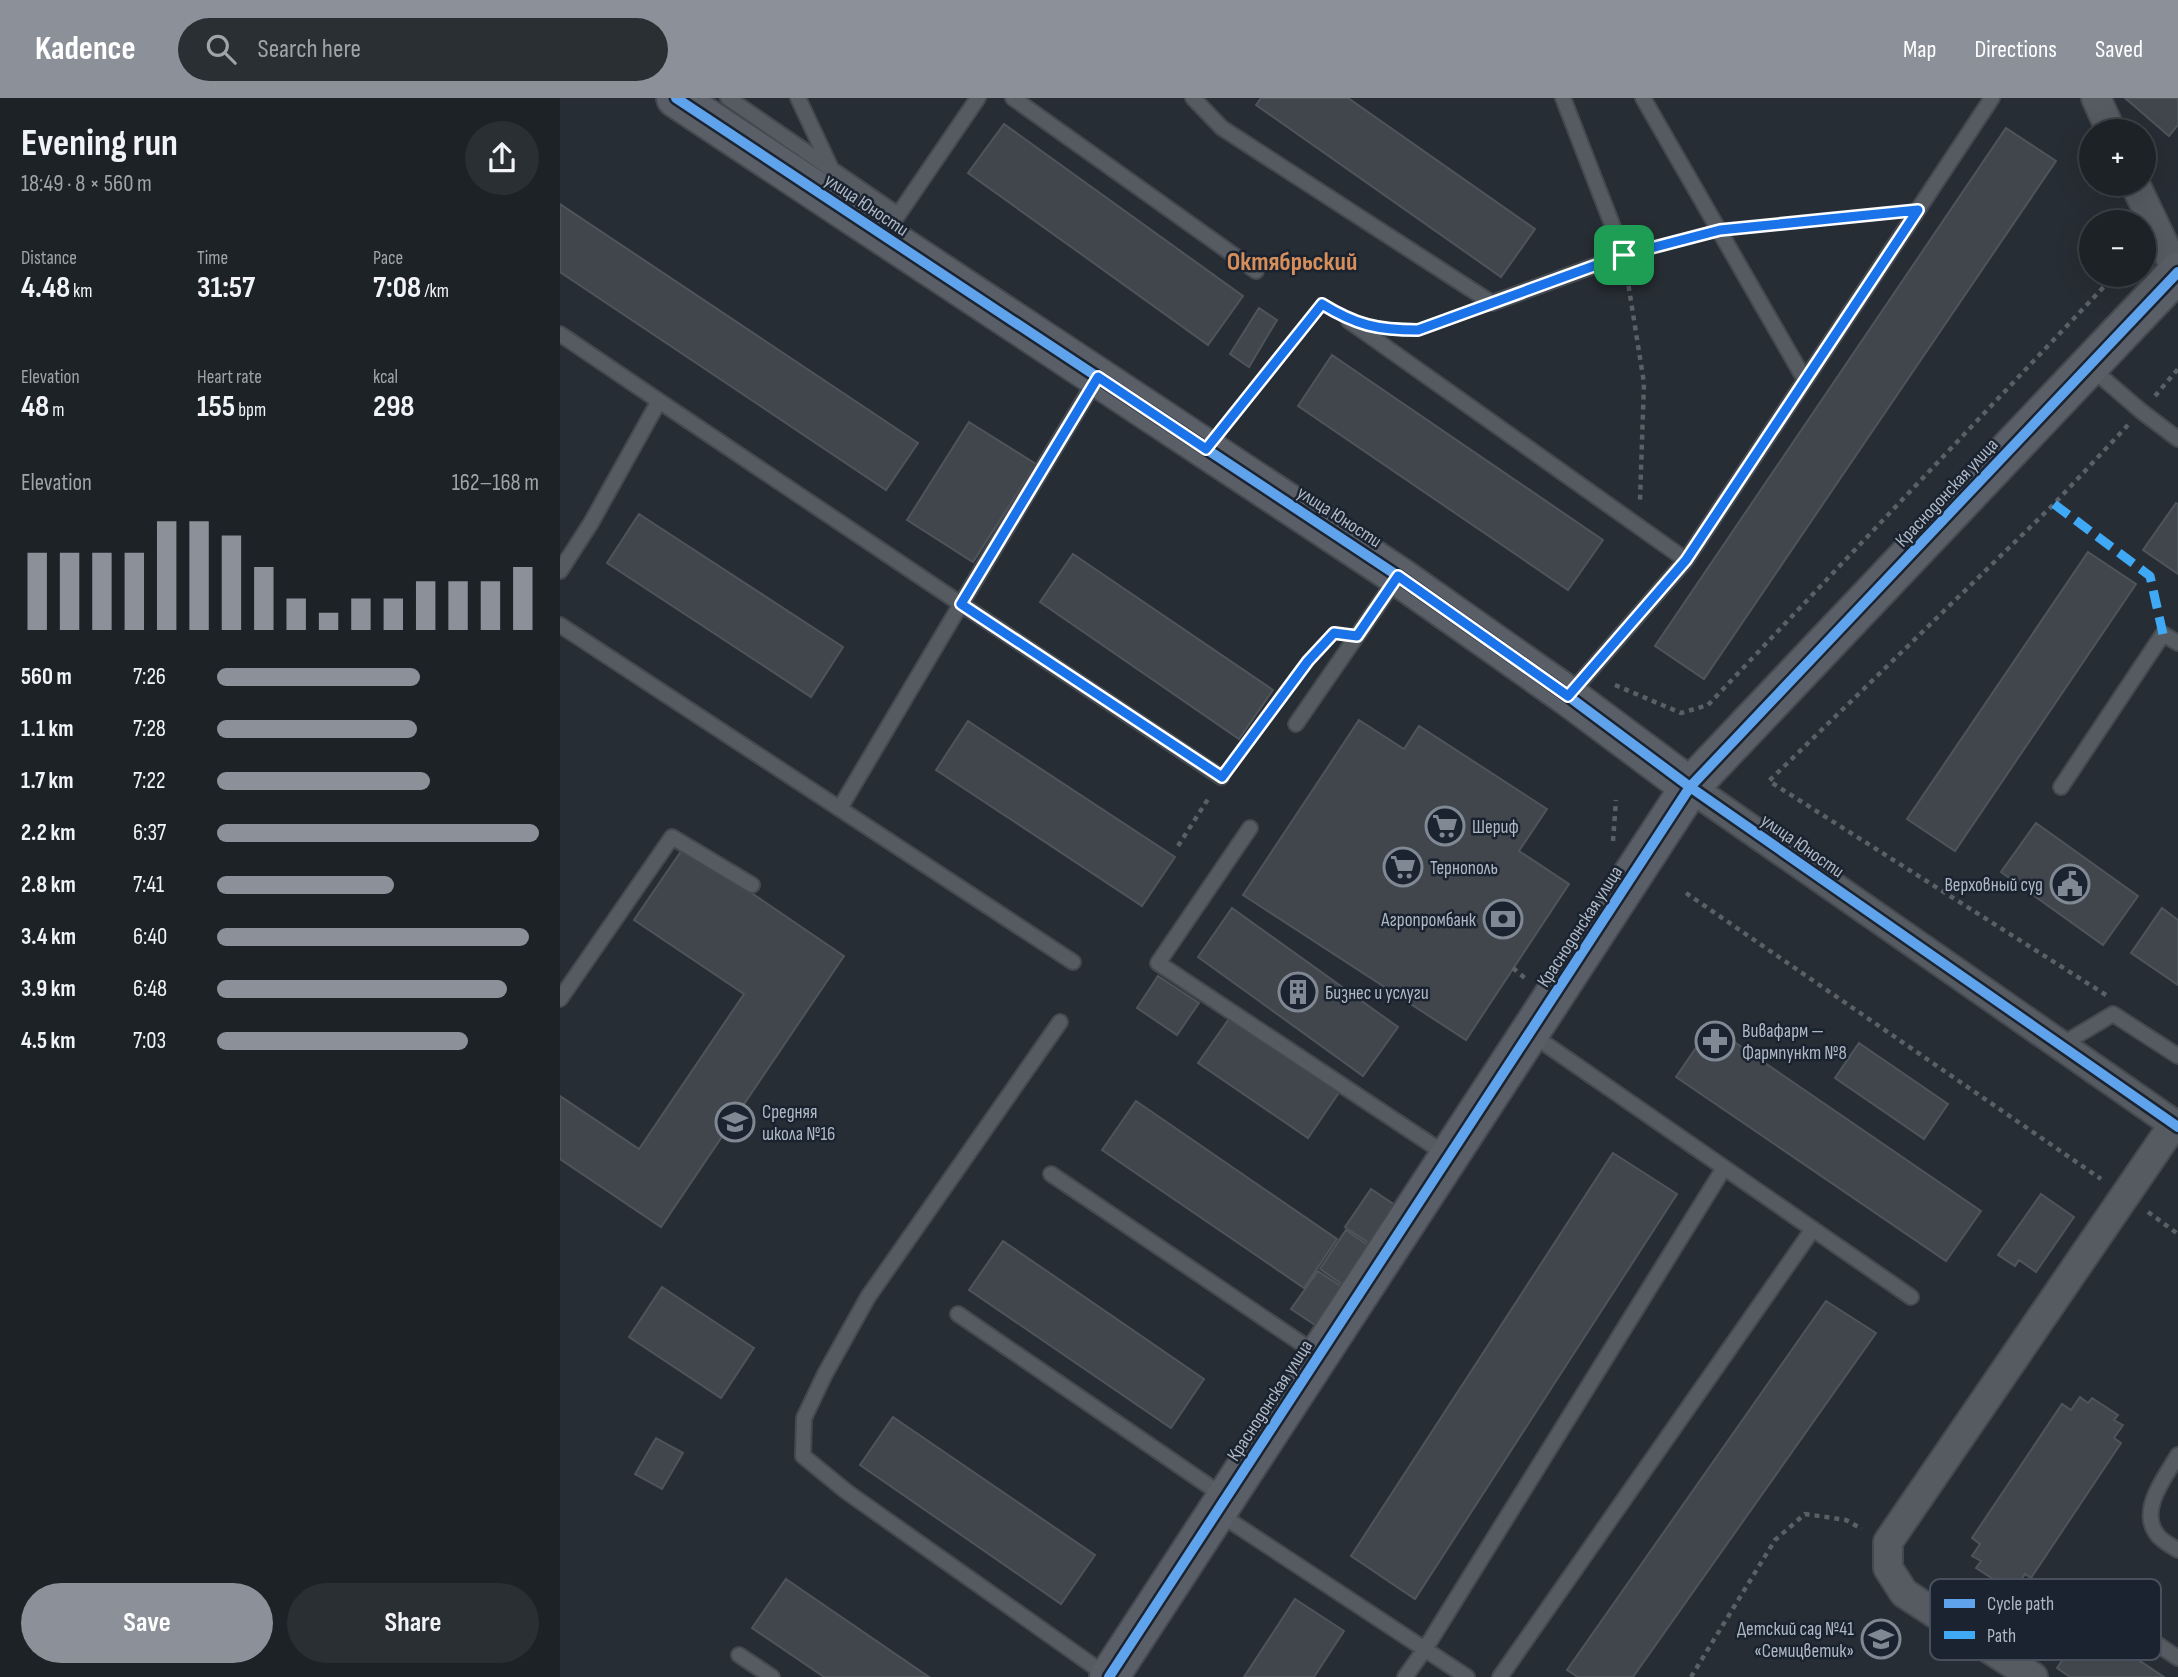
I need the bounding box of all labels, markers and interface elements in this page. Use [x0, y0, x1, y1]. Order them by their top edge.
search box [178, 18, 668, 81]
text: Kadence [35, 29, 136, 69]
icon: search [202, 30, 240, 68]
text: Search here [258, 34, 361, 65]
text: Map [1903, 35, 1936, 64]
text: Directions [1974, 35, 2057, 64]
text: Saved [2095, 35, 2143, 64]
map controls [2079, 119, 2156, 287]
button: + [2079, 119, 2156, 196]
text: Evening run [21, 121, 178, 166]
button: share [465, 121, 539, 195]
street label: улица Юности [820, 169, 912, 242]
text: 18:49 · 8 × 560 m [21, 170, 152, 198]
button: − [2079, 210, 2156, 287]
pin [1594, 225, 1654, 285]
icon: arrive [1605, 236, 1643, 274]
text: Distance [21, 247, 77, 270]
text: Time [197, 247, 228, 270]
text: Pace [373, 247, 403, 270]
district label: Октябрьский [1227, 247, 1357, 278]
text: 4.48 [21, 270, 70, 306]
text: 31:57 [197, 270, 255, 306]
text: 7:08 [373, 270, 421, 306]
text: km [70, 280, 93, 303]
text: /km [421, 280, 449, 303]
text: Elevation [21, 366, 80, 389]
text: Heart rate [197, 366, 262, 389]
text: kcal [373, 366, 398, 389]
text: 48 [21, 389, 49, 425]
text: 155 [197, 389, 235, 425]
text: 298 [373, 389, 415, 425]
text: m [49, 399, 64, 422]
text: bpm [235, 399, 266, 422]
street label: Краснодонская улица [1891, 434, 2003, 552]
text: Elevation [21, 469, 92, 497]
text: 162–168 m [452, 469, 539, 497]
street label: улица Юности [1293, 481, 1386, 553]
text: 560 m [21, 663, 72, 691]
text: 7:26 [133, 663, 166, 691]
text: 1.1 km [21, 715, 74, 743]
text: 7:28 [133, 715, 166, 743]
text: 1.7 km [21, 767, 74, 795]
text: 7:22 [133, 767, 165, 795]
supermarket icon: Шериф [1424, 805, 1466, 847]
street label: улица Юности [1756, 809, 1848, 883]
place label: Шериф [1472, 816, 1519, 839]
text: 2.2 km [21, 819, 75, 847]
text: 6:37 [133, 819, 166, 847]
supermarket icon: Тернополь [1382, 846, 1424, 888]
place label: Тернополь [1430, 857, 1498, 880]
street label: Краснодонская улица [1532, 862, 1628, 992]
public building icon: Верховный суд [2049, 863, 2091, 905]
text: 2.8 km [21, 871, 76, 899]
text: 7:41 [133, 871, 164, 899]
place label: Верховный суд [1944, 874, 2043, 897]
bank icon: Агропромбанк [1482, 898, 1524, 940]
place label: Агропромбанк [1380, 909, 1477, 932]
text: 3.4 km [21, 923, 76, 951]
text: 6:40 [133, 923, 167, 951]
building icon: Бизнес и услуги [1277, 971, 1319, 1013]
text: 3.9 km [21, 975, 76, 1003]
text: 6:48 [133, 975, 167, 1003]
place label: Бизнес и услуги [1325, 982, 1429, 1005]
pharmacy icon: Вивафарм — Фармпункт №8 [1694, 1020, 1736, 1062]
place label: Вивафарм — Фармпункт №8 [1742, 1020, 1847, 1065]
text: 4.5 km [21, 1027, 76, 1055]
text: 7:03 [133, 1027, 166, 1055]
school or university icon: Средняя школа №16 [714, 1101, 756, 1143]
place label: Средняя школа №16 [762, 1101, 835, 1146]
street label: Краснодонская улица [1222, 1336, 1318, 1466]
legend [1930, 1579, 2161, 1660]
button: Save [21, 1583, 273, 1663]
button: Share [287, 1583, 539, 1663]
text: Cycle path [1987, 1593, 2054, 1616]
place label: Детский сад №41 «Семицветик» [1737, 1618, 1854, 1663]
school or university icon: Детский сад №41 «Семицветик» [1860, 1618, 1902, 1660]
text: Path [1987, 1625, 2016, 1648]

